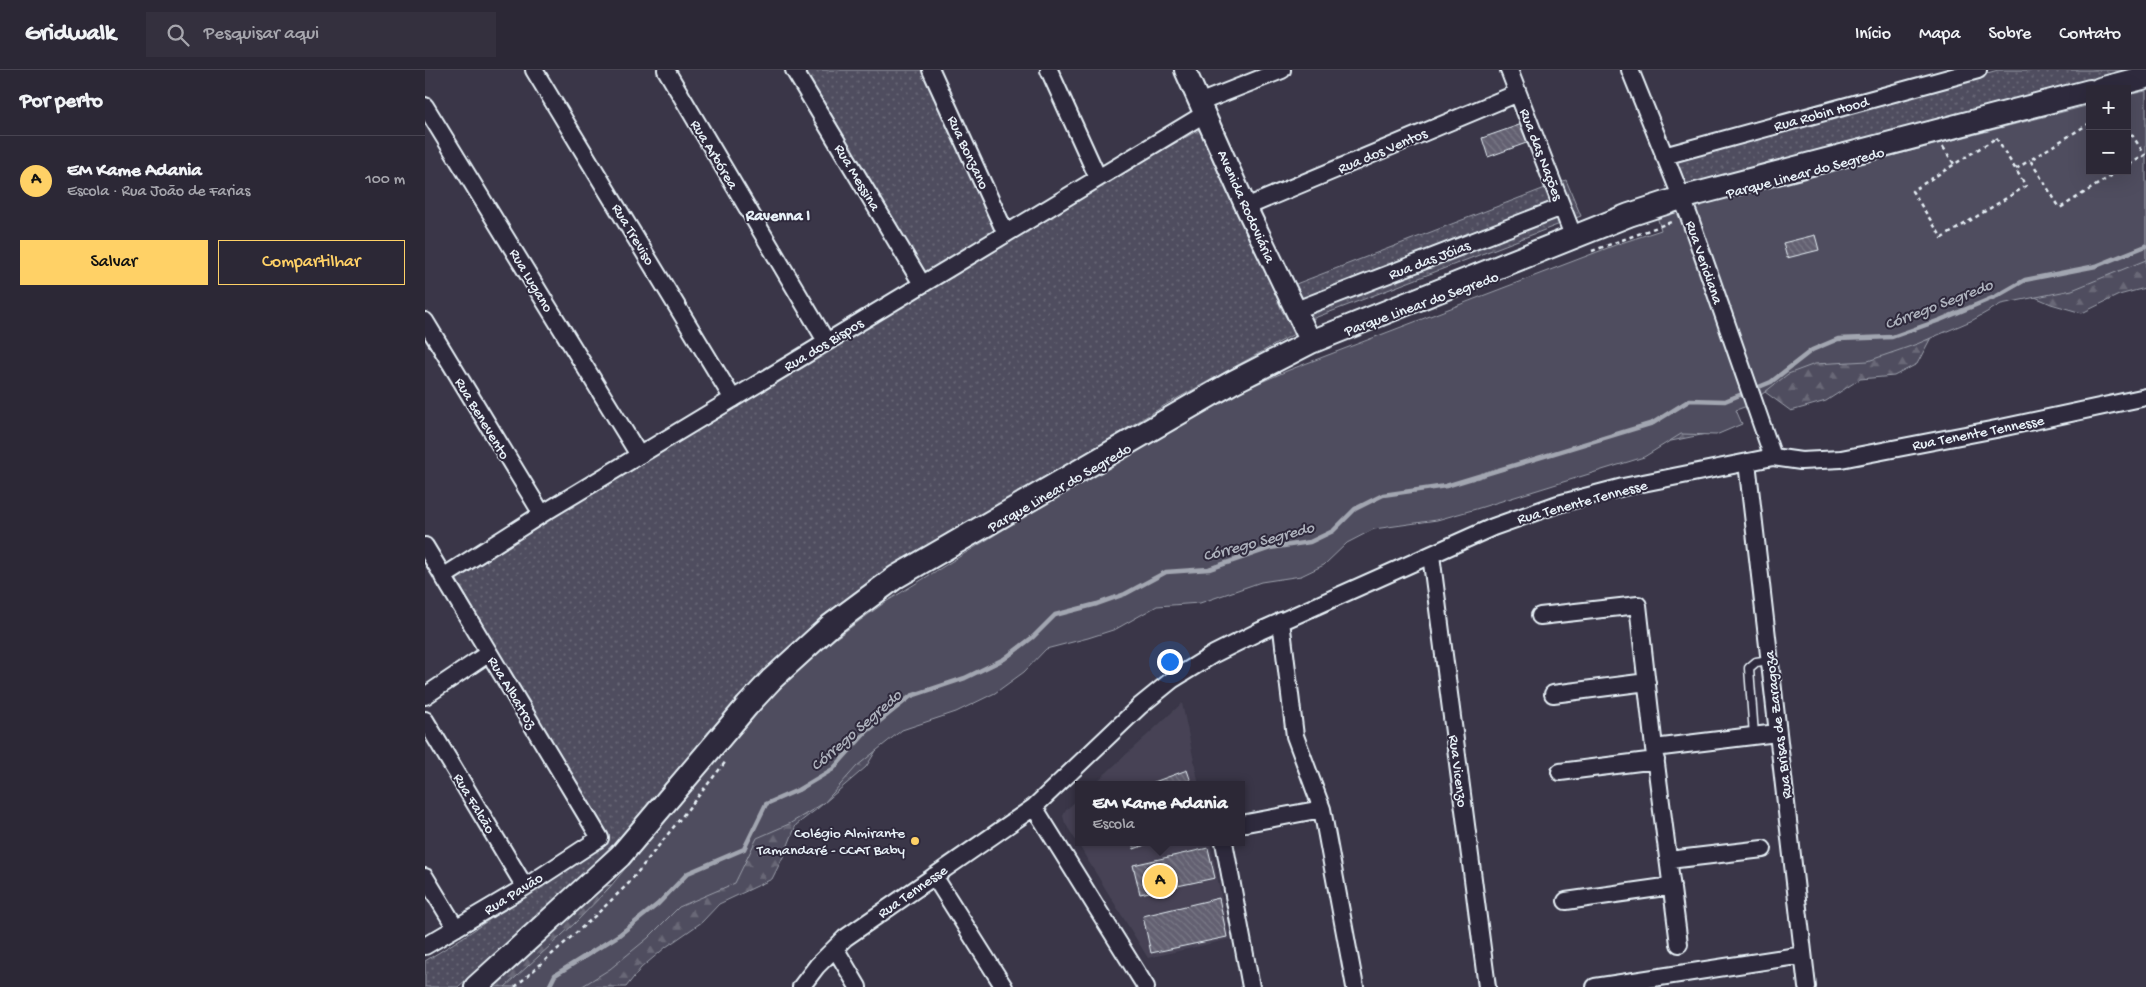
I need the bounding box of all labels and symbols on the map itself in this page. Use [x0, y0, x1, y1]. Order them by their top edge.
street label: Rua Robin Hood [1772, 93, 1872, 136]
street label: Rua das Nações [1514, 106, 1566, 204]
street label: Rua Bonzano [942, 113, 992, 193]
street label: Rua Arbórea [685, 117, 741, 194]
street label: Rua dos Ventos [1336, 125, 1430, 179]
street label: Rua Messina [829, 141, 884, 215]
street label: Parque Linear do Segredo [1723, 144, 1887, 204]
street label: Avenida Rodoviária [1212, 148, 1278, 267]
street label: Rua Treviso [607, 201, 658, 269]
district label: Ravenna I [745, 208, 810, 227]
street label: Rua Veridiana [1680, 218, 1726, 307]
street label: Rua das Jóias [1386, 237, 1473, 285]
street label: Rua Lugano [504, 246, 556, 316]
street label: Parque Linear do Segredo [1341, 268, 1502, 342]
water label: Córrego Segredo [1883, 277, 1997, 336]
street label: Rua dos Bispos [781, 315, 867, 376]
street label: Rua Benevento [450, 375, 513, 463]
street label: Rua Tenente Tennesse [1911, 412, 2046, 456]
street label: Parque Linear do Segredo [984, 440, 1135, 538]
street label: Rua Tenente Tennesse [1515, 477, 1650, 529]
water label: Córrego Segredo [1201, 519, 1317, 567]
your location [1157, 649, 1183, 675]
street label: Rua Brisas de Zaragoza [1761, 649, 1797, 800]
street label: Rua Albatroz [483, 654, 540, 733]
water label: Córrego Segredo [808, 687, 907, 776]
street label: Rua Vicenzo [1444, 734, 1470, 809]
street label: Rua Falcão [448, 771, 498, 838]
place label: Colégio Almirante Tamandaré - CCAT Baby [756, 825, 906, 860]
marker: Colégio Almirante Tamandaré - CCAT Baby [909, 835, 921, 847]
street label: Rua Tennesse [875, 862, 952, 923]
pin: A [1144, 862, 1176, 900]
street label: Rua Pavão [481, 869, 547, 920]

